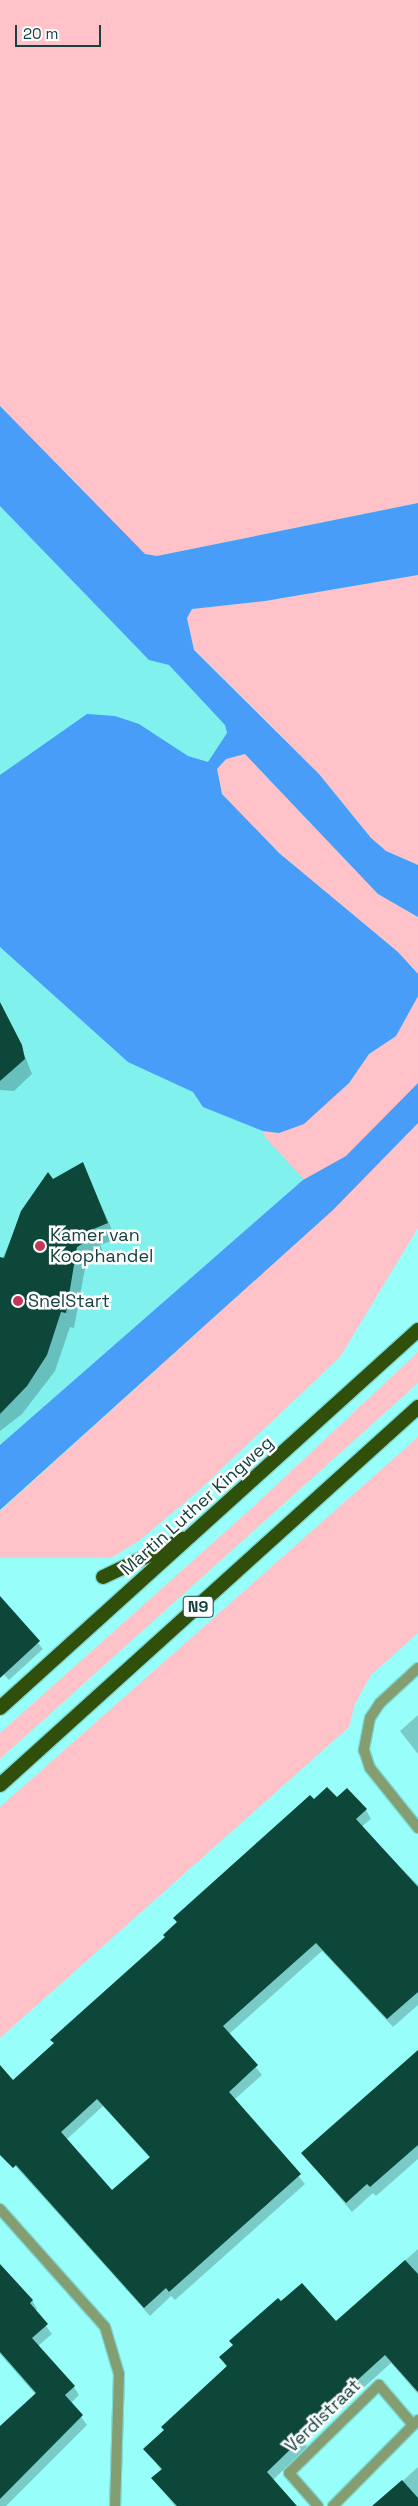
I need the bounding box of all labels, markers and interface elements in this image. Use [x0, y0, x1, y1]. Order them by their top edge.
scale bar [18, 15, 104, 47]
text: 20 m [23, 24, 58, 43]
place label: Kamer van Koophandel [50, 1225, 154, 1268]
marker: Kamer van Koophandel [34, 1240, 46, 1252]
place label: SnelStart [28, 1290, 110, 1312]
marker: SnelStart [12, 1295, 24, 1307]
street label: Martin Luther Kingweg [116, 1432, 278, 1580]
road number: N9 [182, 1594, 214, 1620]
street label: Verdistraat [281, 2375, 365, 2457]

